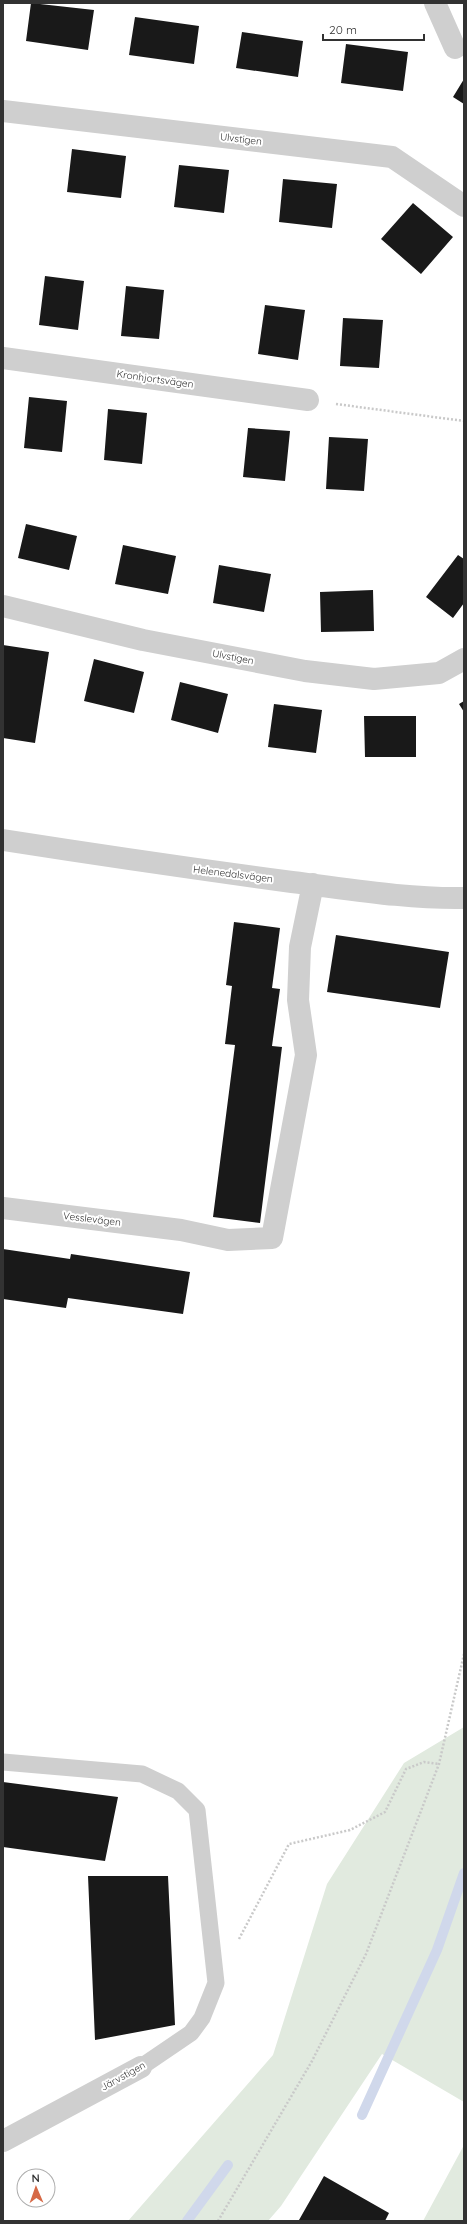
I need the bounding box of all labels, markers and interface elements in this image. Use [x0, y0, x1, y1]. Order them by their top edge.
scale bar [323, 16, 424, 42]
text: 20 m [329, 22, 357, 37]
street label: Ulvstigen [219, 130, 263, 148]
street label: Kronhjortsvägen [116, 367, 194, 391]
street label: Ulvstigen [211, 647, 255, 667]
street label: Helenedalsvägen [192, 863, 274, 885]
street label: Vesslevägen [62, 1209, 122, 1229]
street label: Järvstigen [98, 2058, 148, 2094]
north arrow [16, 2168, 56, 2208]
text: N [31, 2171, 40, 2185]

